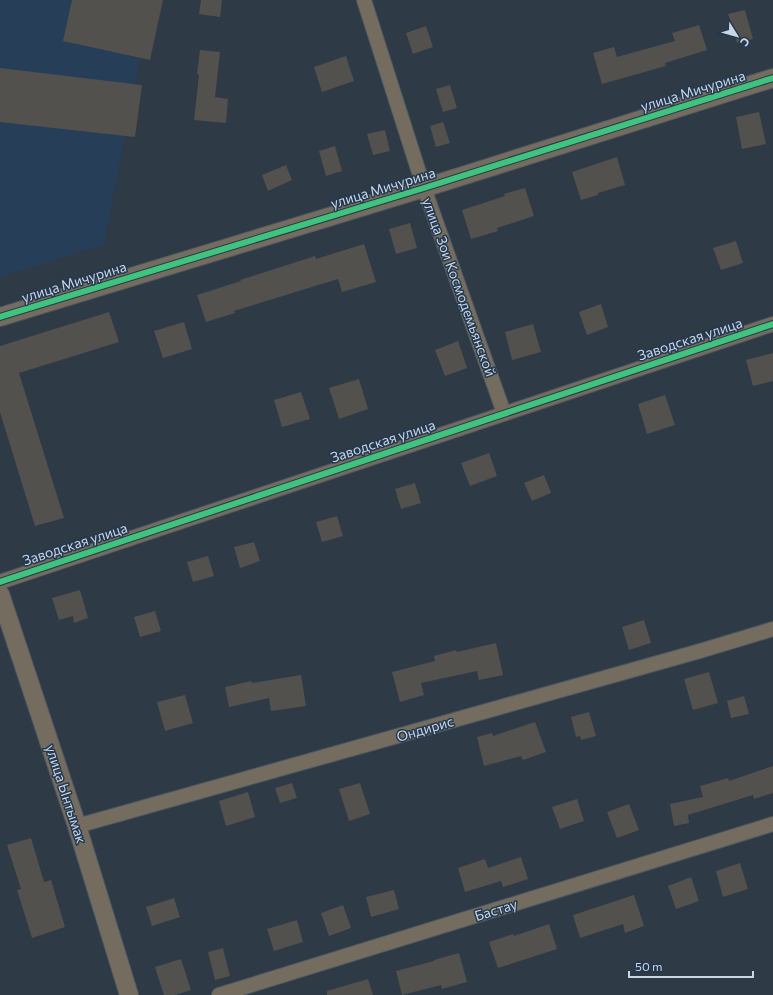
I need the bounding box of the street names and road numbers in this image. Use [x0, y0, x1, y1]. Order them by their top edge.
street label: улица Мичурина [638, 67, 747, 115]
street label: улица Мичурина [328, 164, 437, 212]
street label: улица Зои Космодемьянской [419, 195, 500, 379]
street label: улица Мичурина [19, 258, 128, 306]
street label: Заводская улица [635, 314, 744, 363]
street label: Заводская улица [328, 416, 437, 465]
street label: Заводская улица [20, 519, 129, 568]
street label: Ондирис [394, 712, 456, 745]
street label: улица Ынтымак [42, 742, 91, 846]
street label: Бастау [472, 895, 519, 924]

